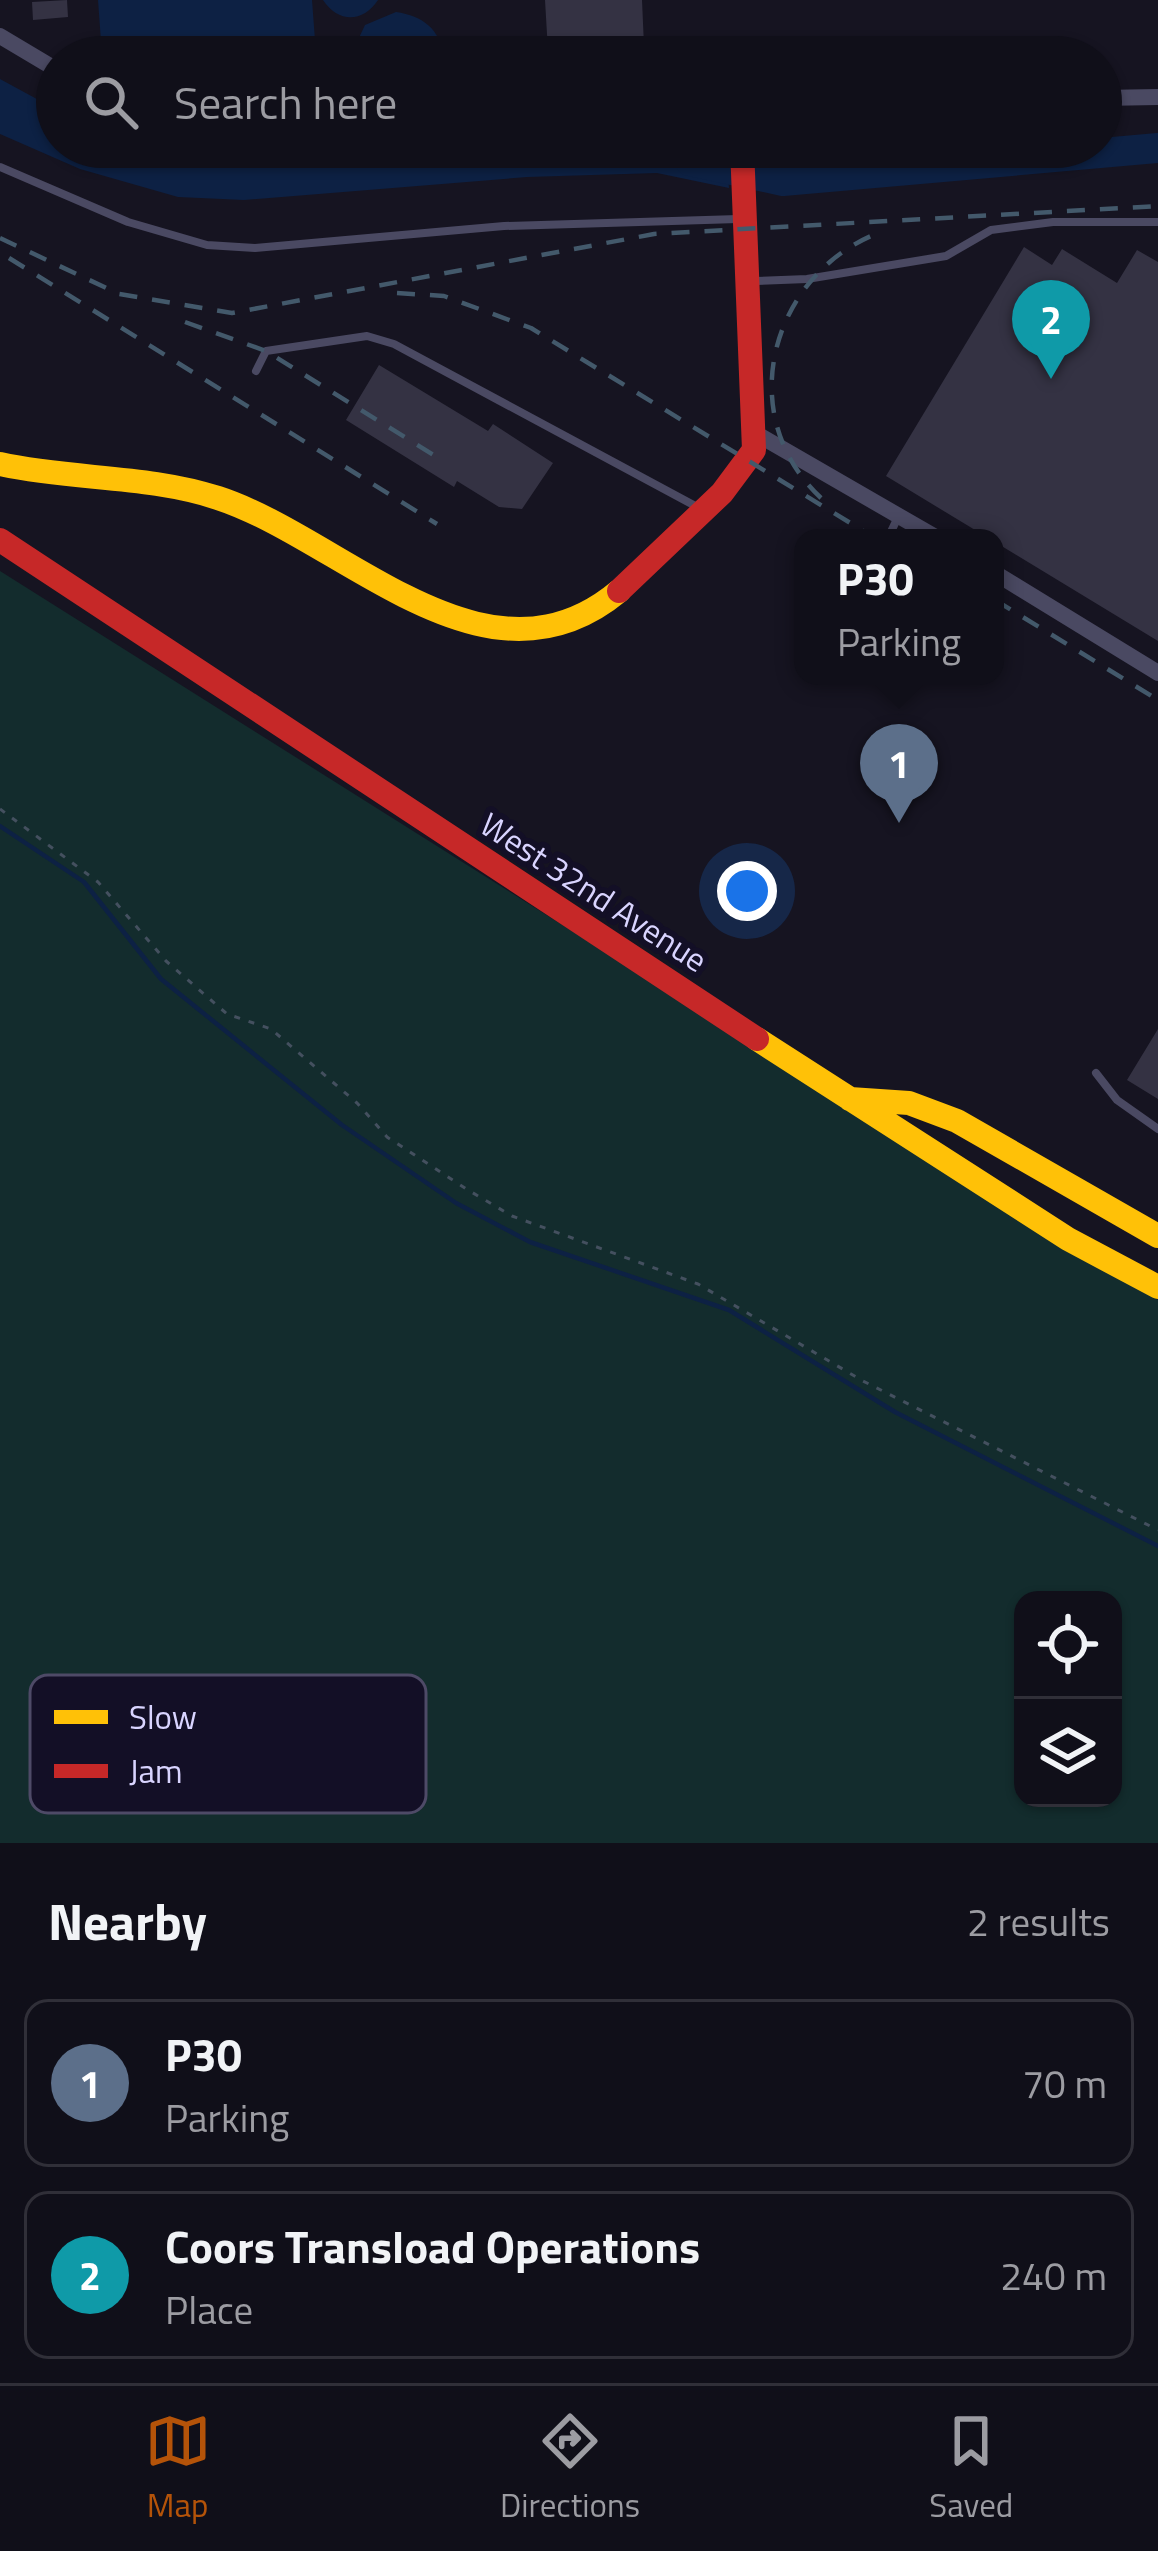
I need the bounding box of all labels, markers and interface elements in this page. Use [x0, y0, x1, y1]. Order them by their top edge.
search box [36, 36, 1122, 168]
text: Search here [174, 68, 397, 136]
icon: search [78, 69, 144, 135]
pin: 2 [1012, 280, 1090, 379]
popup [794, 529, 1004, 685]
text: P30 [837, 544, 914, 612]
text: Parking [837, 612, 961, 671]
pin: 1 [860, 724, 938, 823]
street label: West 32nd Avenue [470, 800, 718, 984]
your location [717, 861, 777, 921]
map controls [1014, 1591, 1122, 1807]
button: locate [1014, 1591, 1122, 1699]
legend [30, 1675, 426, 1813]
text: Slow [129, 1692, 197, 1742]
button: layers [1014, 1699, 1122, 1807]
text: Jam [129, 1746, 183, 1796]
text: Nearby [48, 1882, 207, 1960]
text: 2 results [967, 1892, 1110, 1951]
text: P30 [165, 2020, 242, 2088]
text: 1 [79, 2054, 101, 2113]
text: 70 m [1022, 2054, 1107, 2113]
text: Parking [165, 2088, 289, 2147]
text: Coors Transload Operations [165, 2212, 700, 2280]
text: 2 [79, 2246, 101, 2305]
text: 240 m [1000, 2246, 1107, 2305]
text: Place [165, 2280, 253, 2339]
tab: Map [145, 2408, 211, 2530]
tab: Directions [500, 2408, 640, 2530]
tab: Saved [929, 2408, 1013, 2530]

